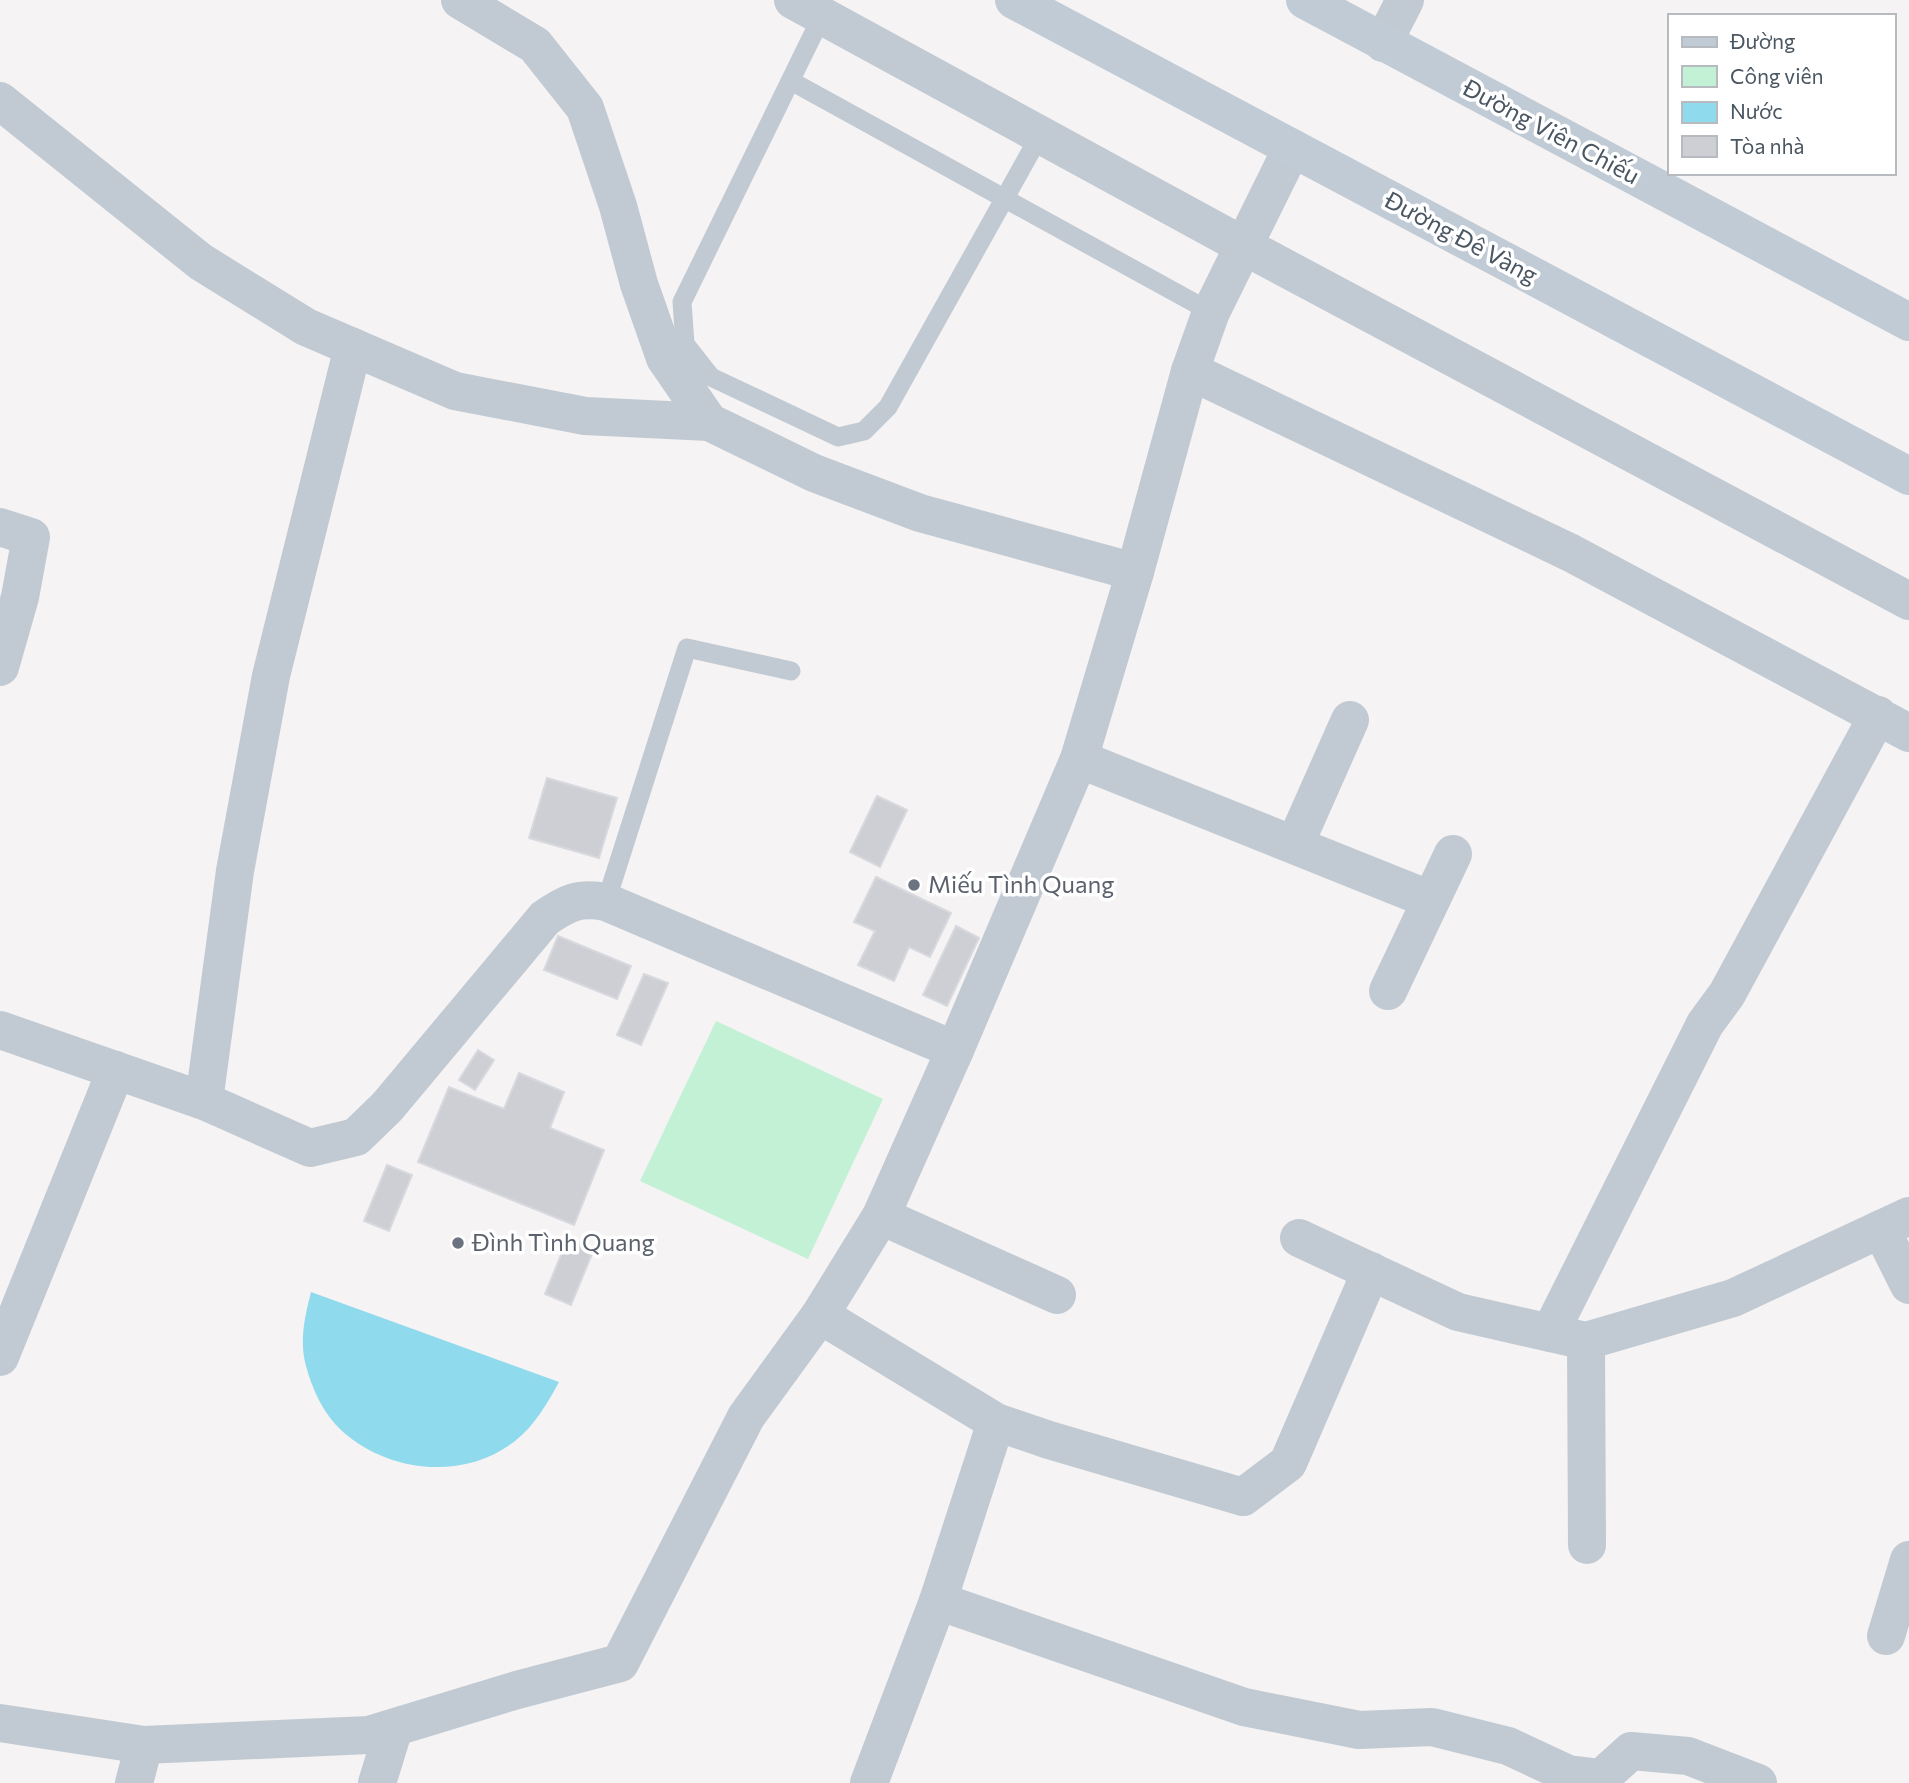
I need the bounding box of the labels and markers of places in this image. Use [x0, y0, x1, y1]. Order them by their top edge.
place label: Miếu Tình Quang [928, 869, 1114, 898]
marker: Miếu Tình Quang [906, 877, 922, 893]
place label: Đình Tình Quang [471, 1227, 654, 1256]
marker: Đình Tình Quang [450, 1235, 466, 1251]

